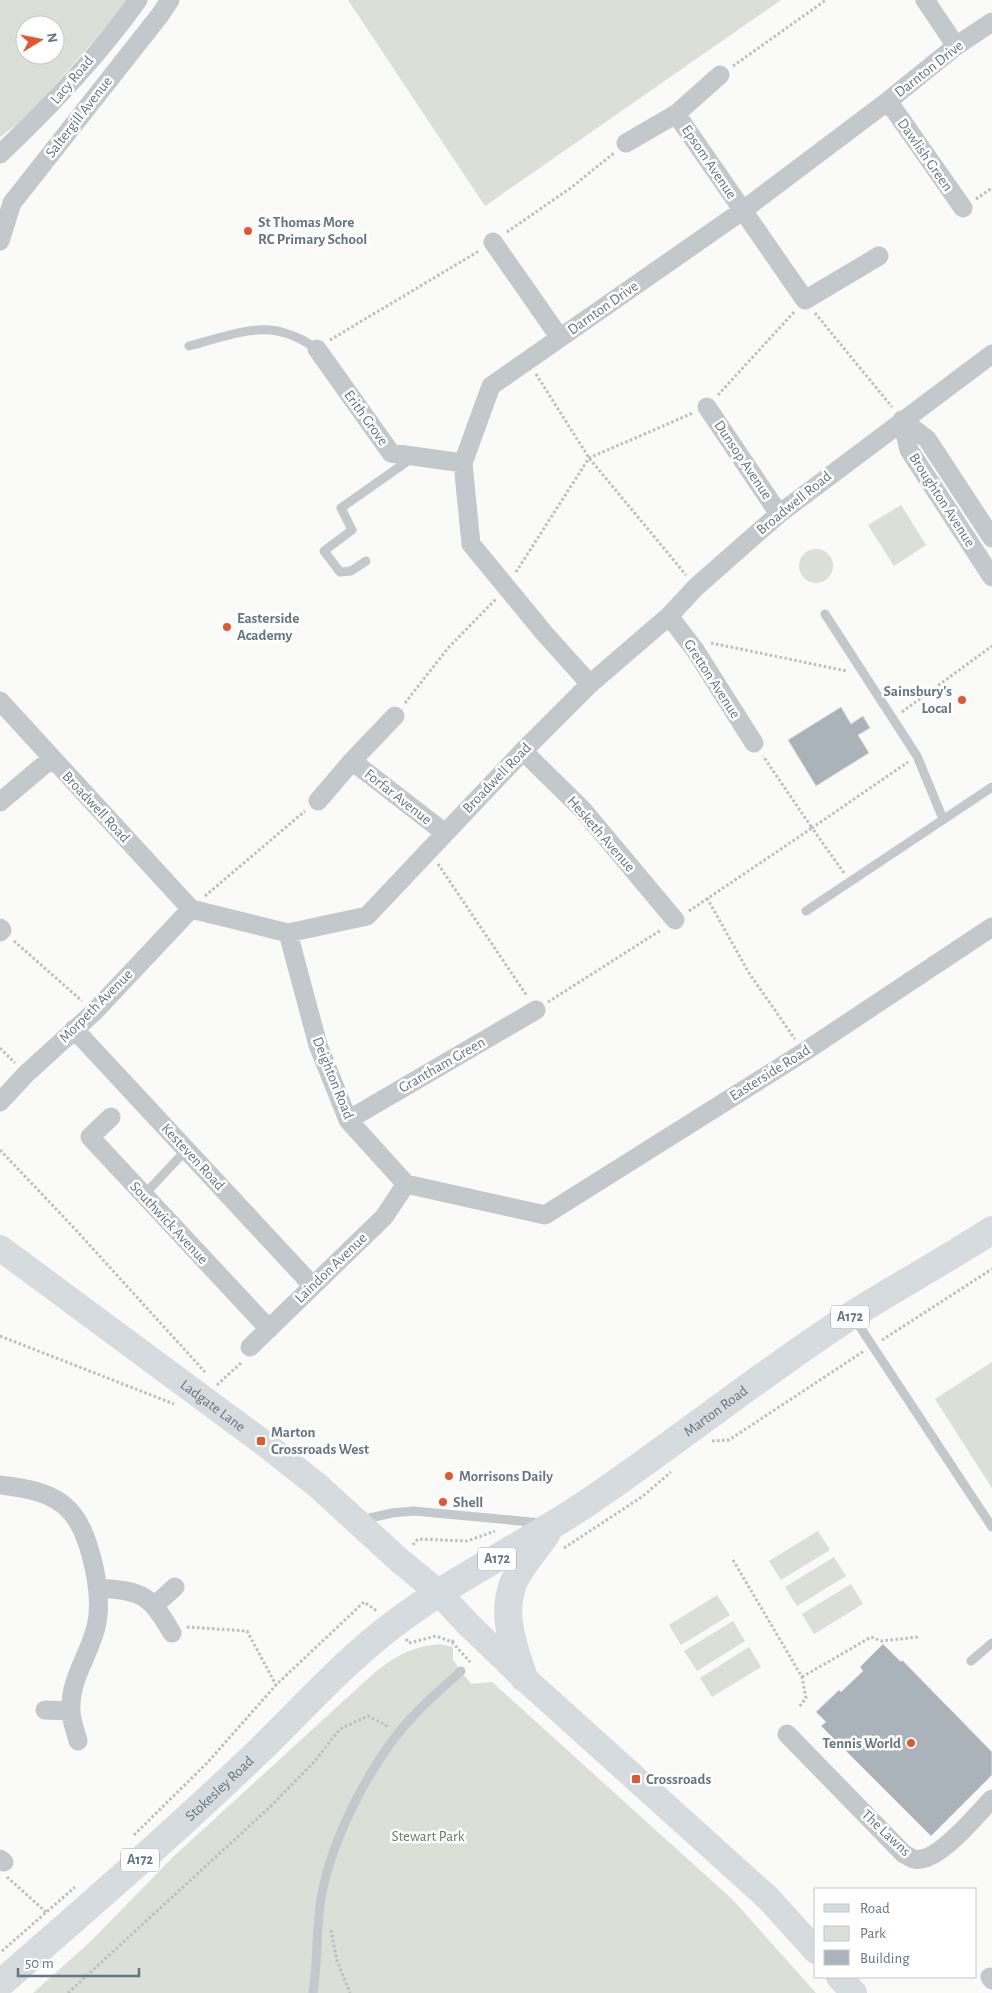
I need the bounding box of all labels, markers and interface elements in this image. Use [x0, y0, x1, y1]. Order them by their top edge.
north arrow [15, 15, 65, 65]
text: N [44, 32, 60, 44]
street label: Darnton Drive [892, 38, 966, 100]
street label: Lacy Road [48, 53, 96, 107]
street label: Saltergill Avenue [43, 74, 115, 160]
street label: Dawlish Green [895, 116, 955, 194]
street label: Epsom Avenue [679, 122, 739, 202]
place label: St Thomas More RC Primary School [258, 215, 367, 247]
marker: St Thomas More RC Primary School [242, 225, 254, 237]
street label: Darnton Drive [565, 278, 641, 338]
street label: Erith Grove [341, 388, 391, 449]
street label: Dunsop Avenue [711, 418, 775, 502]
street label: Broughton Avenue [906, 450, 978, 550]
street label: Broadwell Road [754, 468, 834, 538]
place label: Easterside Academy [237, 611, 299, 643]
marker: Easterside Academy [221, 621, 233, 633]
street label: Gretton Avenue [681, 637, 743, 721]
place label: Sainsbury's Local [884, 684, 952, 716]
marker: Sainsbury's Local [956, 694, 968, 706]
street label: Broadwell Road [460, 740, 534, 816]
street label: Forfar Avenue [362, 766, 434, 828]
street label: Broadwell Road [59, 768, 133, 846]
street label: Hesketh Avenue [564, 793, 638, 875]
street label: Morpeth Avenue [56, 966, 136, 1046]
street label: Grantham Green [396, 1034, 488, 1096]
street label: Deighton Road [310, 1035, 356, 1121]
street label: Easterside Road [727, 1042, 813, 1104]
street label: Kesteven Road [159, 1121, 228, 1193]
street label: Southwick Avenue [127, 1179, 211, 1267]
street label: Laindon Avenue [292, 1230, 370, 1306]
road number: A172 [831, 1305, 869, 1328]
street label: Ladgate Lane [178, 1377, 248, 1434]
street label: Marton Road [681, 1382, 751, 1439]
place label: Marton Crossroads West [271, 1425, 369, 1457]
marker: Marton Crossroads West [255, 1435, 267, 1447]
place label: Morrisons Daily [459, 1469, 553, 1484]
marker: Morrisons Daily [443, 1470, 455, 1482]
place label: Shell [453, 1495, 483, 1510]
marker: Shell [437, 1496, 449, 1508]
road number: A172 [478, 1548, 516, 1570]
place label: Tennis World [823, 1736, 901, 1751]
marker: Tennis World [905, 1737, 917, 1749]
street label: Stokesley Road [182, 1753, 257, 1824]
place label: Crossroads [646, 1772, 711, 1787]
marker: Crossroads [630, 1773, 642, 1785]
street label: The Lawns [859, 1807, 913, 1859]
park label: Stewart Park [391, 1829, 465, 1844]
road number: A172 [121, 1848, 159, 1872]
legend [814, 1888, 977, 1978]
text: Road [860, 1901, 890, 1916]
text: Park [860, 1926, 886, 1941]
scale bar [18, 1946, 139, 1978]
text: Building [860, 1951, 910, 1966]
text: 50 m [25, 1956, 54, 1971]

